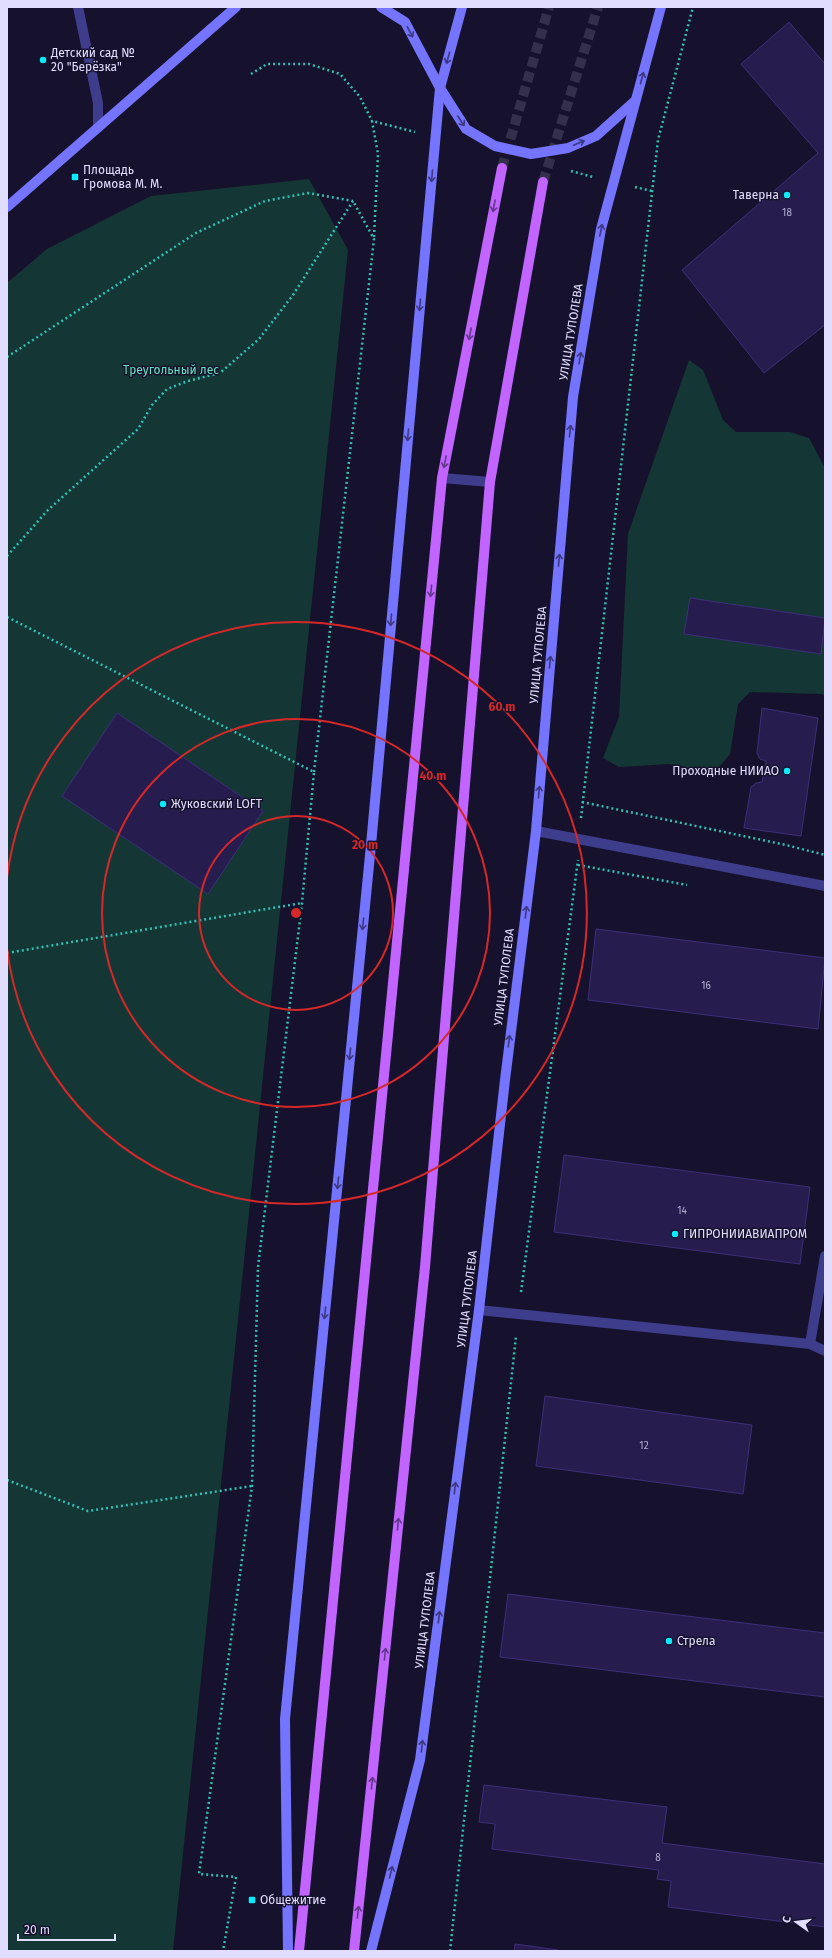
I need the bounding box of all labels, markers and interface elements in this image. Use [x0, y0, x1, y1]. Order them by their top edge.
one-way arrow [407, 25, 414, 37]
place label: Детский сад № 20 "Берёзка" [50, 46, 135, 74]
one-way arrow [444, 51, 451, 64]
marker: Детский сад № 20 "Берёзка" [38, 55, 48, 65]
one-way arrow [639, 71, 646, 84]
one-way arrow [457, 115, 465, 126]
one-way arrow [573, 139, 585, 146]
place label: Площадь Громова М. М. [83, 163, 162, 191]
one-way arrow [428, 169, 435, 182]
marker: Площадь Громова М. М. [70, 172, 80, 182]
place label: Таверна [733, 188, 779, 202]
marker: Таверна [782, 190, 792, 200]
one-way arrow [490, 199, 498, 212]
house number: 18 [782, 207, 792, 219]
one-way arrow [597, 224, 605, 237]
street label: УЛИЦА ТУПОЛЕВА [556, 283, 586, 381]
one-way arrow [416, 298, 424, 311]
one-way arrow [466, 327, 474, 340]
one-way arrow [576, 352, 584, 365]
park label: Треугольный лес [123, 363, 219, 377]
one-way arrow [567, 425, 574, 438]
one-way arrow [405, 428, 412, 441]
one-way arrow [441, 455, 449, 468]
one-way arrow [556, 554, 563, 567]
one-way arrow [428, 584, 435, 597]
street label: УЛИЦА ТУПОЛЕВА [527, 606, 549, 704]
one-way arrow [388, 613, 395, 626]
one-way arrow [547, 656, 554, 669]
text: 60 m [489, 700, 515, 714]
place label: Проходные НИИАО [672, 764, 779, 778]
marker: Проходные НИИАО [782, 766, 792, 776]
text: 40 m [420, 769, 446, 783]
one-way arrow [536, 786, 543, 799]
place label: Жуковский LOFT [171, 797, 263, 811]
marker: Жуковский LOFT [158, 799, 168, 809]
text: 20 m [352, 838, 378, 852]
centre of rings [289, 906, 303, 920]
one-way arrow [522, 906, 530, 919]
one-way arrow [359, 917, 367, 930]
street label: УЛИЦА ТУПОЛЕВА [491, 928, 517, 1026]
house number: 16 [701, 980, 711, 992]
one-way arrow [506, 1035, 513, 1048]
one-way arrow [347, 1047, 354, 1060]
one-way arrow [334, 1176, 341, 1189]
house number: 14 [677, 1205, 688, 1217]
place label: ГИПРОНИИАВИАПРОМ [683, 1227, 807, 1241]
marker: ГИПРОНИИАВИАПРОМ [670, 1229, 680, 1239]
street label: УЛИЦА ТУПОЛЕВА [454, 1250, 480, 1348]
one-way arrow [321, 1306, 329, 1319]
house number: 12 [639, 1440, 649, 1452]
one-way arrow [452, 1482, 459, 1495]
one-way arrow [395, 1518, 402, 1531]
street label: УЛИЦА ТУПОЛЕВА [412, 1571, 438, 1669]
one-way arrow [435, 1611, 442, 1624]
place label: Стрела [677, 1634, 716, 1648]
marker: Стрела [664, 1636, 674, 1646]
one-way arrow [381, 1648, 389, 1661]
one-way arrow [418, 1740, 425, 1753]
one-way arrow [368, 1777, 376, 1790]
house number: 8 [655, 1852, 661, 1864]
one-way arrow [388, 1866, 396, 1879]
place label: Общежитие [260, 1893, 326, 1907]
marker: Общежитие [247, 1895, 257, 1905]
north arrow [776, 1902, 816, 1942]
one-way arrow [355, 1906, 362, 1919]
text: С [780, 1914, 794, 1924]
scale bar [18, 1916, 115, 1942]
text: 20 m [24, 1923, 50, 1937]

